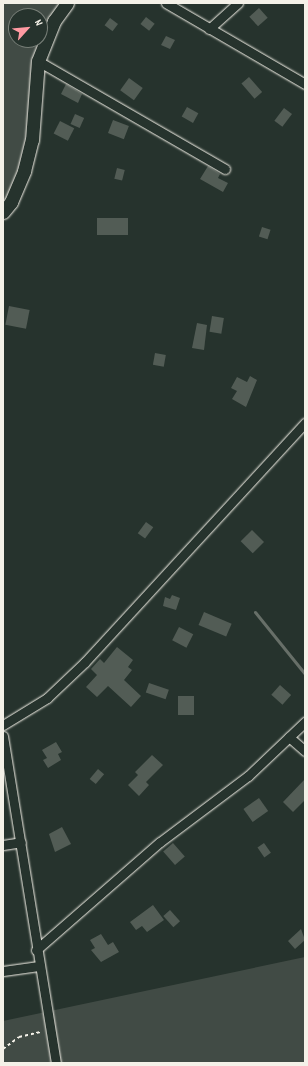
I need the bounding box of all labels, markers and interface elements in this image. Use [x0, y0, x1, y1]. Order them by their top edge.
north arrow [8, 8, 48, 48]
text: N [29, 17, 46, 29]

